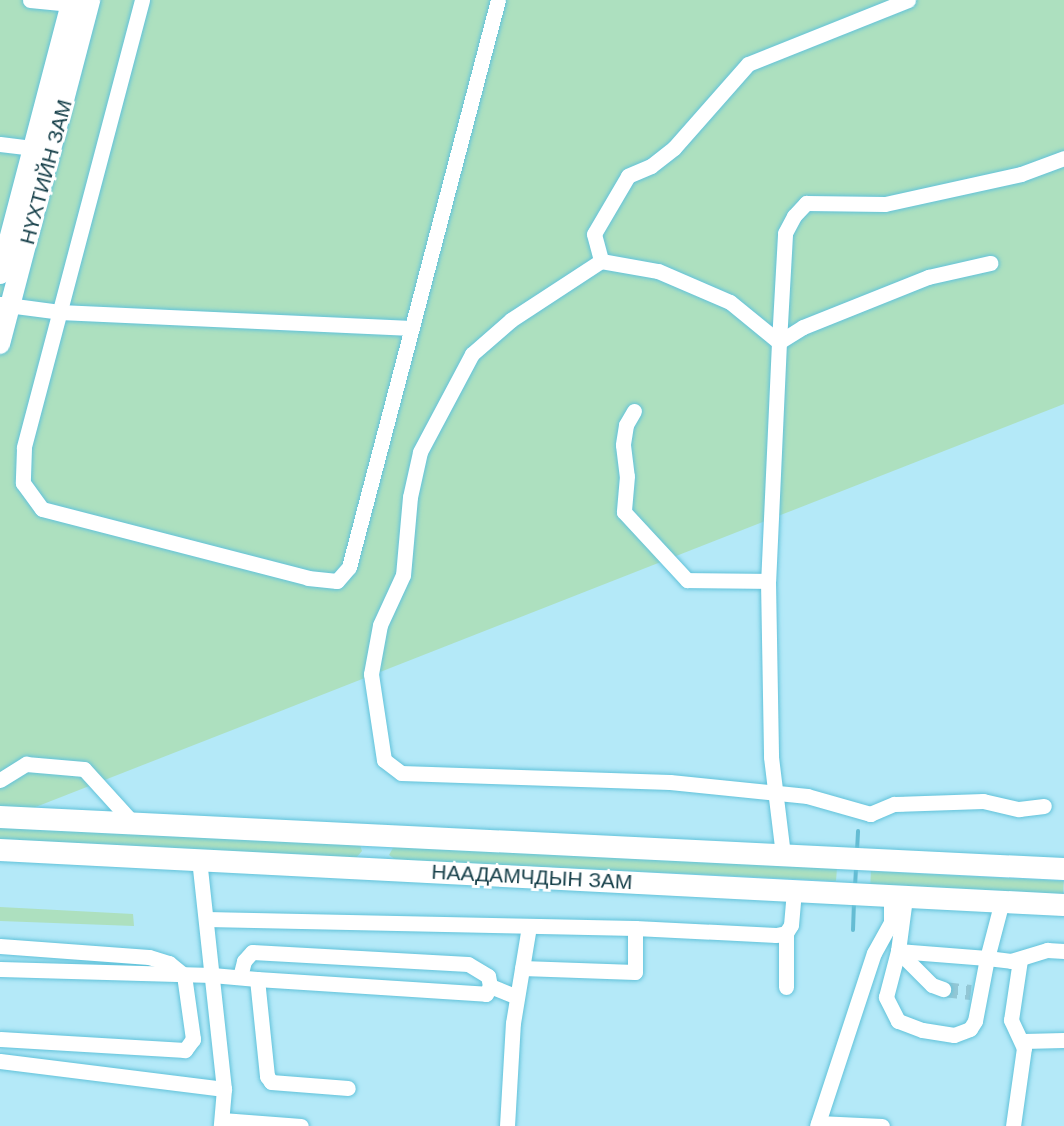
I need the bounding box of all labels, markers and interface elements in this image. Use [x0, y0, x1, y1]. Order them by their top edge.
street label: НҮХТИЙН ЗАМ [15, 97, 77, 247]
street label: НААДАМЧДЫН ЗАМ [431, 859, 633, 895]

